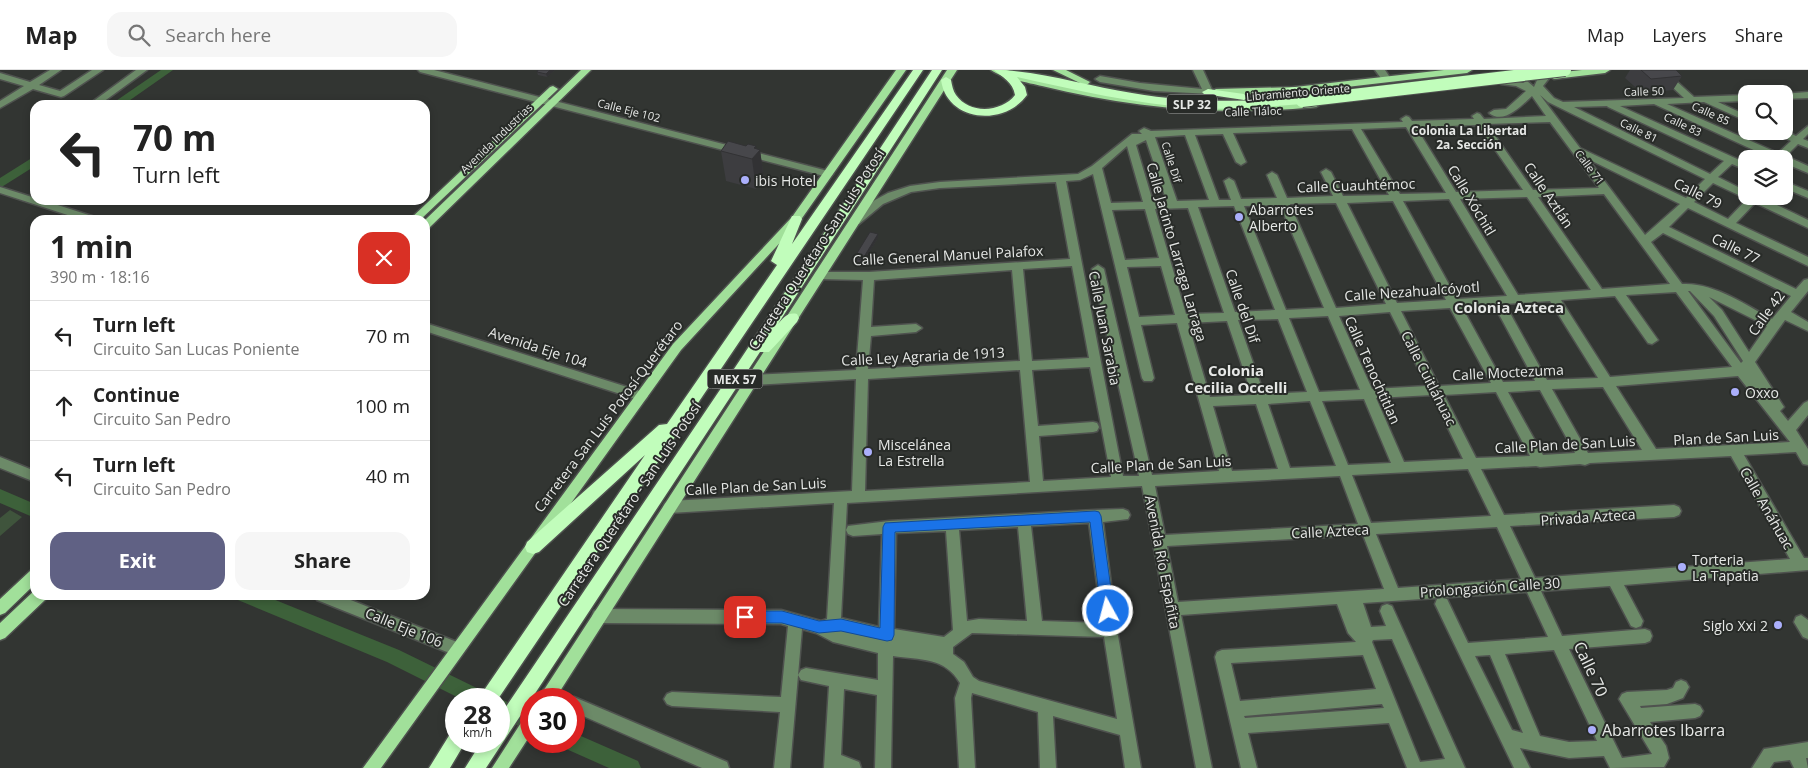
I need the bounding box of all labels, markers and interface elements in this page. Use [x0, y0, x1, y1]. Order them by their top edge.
search box [107, 12, 457, 57]
text: Map [25, 18, 77, 51]
icon: search [125, 21, 153, 49]
text: Search here [165, 22, 271, 48]
text: Map [1587, 23, 1624, 47]
text: Layers [1652, 23, 1707, 47]
text: Share [1735, 23, 1783, 47]
street label: Libramiento Oriente [1246, 80, 1350, 104]
street label: Calle 50 [1624, 83, 1664, 99]
map controls [1738, 85, 1793, 205]
button: search [1738, 85, 1793, 140]
road number: SLP 32 [1167, 94, 1217, 114]
street label: Calle Eje 102 [596, 95, 662, 125]
street label: Calle 85 [1690, 98, 1732, 128]
street label: Avenida Industrias [457, 100, 535, 176]
street label: Calle Tláloc [1224, 103, 1282, 119]
street label: Calle 83 [1662, 109, 1704, 139]
text: 70 m [133, 114, 216, 161]
street label: Calle 81 [1618, 114, 1660, 146]
icon: left [50, 120, 115, 185]
district label: Colonia La Libertad 2a. Sección [1411, 122, 1527, 153]
street label: Calle Dif [1158, 140, 1186, 186]
street label: Carretera Querétaro-San Luis Potosí [744, 144, 889, 353]
street label: Calle 71 [1572, 146, 1608, 188]
button: layers [1738, 150, 1793, 205]
street label: Calle Aztlán [1520, 158, 1578, 232]
text: Turn left [133, 159, 220, 189]
street label: Calle Jacinto Larraga Larraga [1142, 160, 1212, 344]
street label: Calle Xóchitl [1444, 161, 1500, 239]
place label: ibis Hotel [755, 171, 816, 190]
street label: Calle Cuauhtémoc [1296, 173, 1416, 197]
street label: Calle 79 [1671, 173, 1725, 213]
marker: ibis Hotel [739, 174, 751, 186]
place label: Abarrotes Alberto [1249, 200, 1314, 235]
marker: Abarrotes Alberto [1233, 211, 1245, 223]
text: 1 min [50, 226, 133, 267]
street label: Calle 77 [1709, 228, 1763, 268]
button: close [358, 232, 410, 284]
street label: Calle General Manuel Palafox [852, 240, 1044, 269]
text: 390 m · 18:16 [50, 266, 150, 288]
street label: Calle del Dif [1221, 266, 1265, 347]
street label: Calle Juan Sarabia [1085, 269, 1125, 387]
street label: Calle Nezahualcóyotl [1344, 277, 1480, 305]
street label: Calle 42 [1743, 287, 1789, 339]
district label: Colonia Azteca [1454, 297, 1564, 317]
text: Turn left [93, 312, 175, 338]
street label: Calle Tenochtitlan [1341, 313, 1405, 427]
street label: Carretera San Luis Potosí-Querétaro [529, 316, 687, 516]
icon: left [50, 322, 78, 350]
street label: Avenida Eje 104 [486, 322, 590, 372]
text: 70 m [366, 323, 410, 349]
street label: Calle Cuitláhuac [1397, 327, 1461, 429]
text: Circuito San Lucas Poniente [93, 338, 299, 360]
street label: Calle Ley Agraria de 1913 [841, 342, 1005, 370]
district label: Colonia Cecilia Occelli [1185, 360, 1287, 397]
street label: Calle Moctezuma [1452, 360, 1564, 384]
road number: MEX 57 [708, 370, 762, 388]
text: Continue [93, 382, 180, 408]
place label: Oxxo [1745, 383, 1779, 402]
marker: Oxxo [1729, 386, 1741, 398]
icon: ahead [50, 392, 78, 420]
text: 100 m [355, 393, 410, 419]
street label: Carretera Querétaro - San Luis Potosí [553, 397, 705, 610]
text: Circuito San Pedro [93, 408, 231, 430]
street label: Plan de San Luis [1673, 425, 1780, 449]
street label: Calle Plan de San Luis [1494, 431, 1636, 457]
place label: Miscelánea La Estrella [878, 435, 951, 470]
marker: Miscelánea La Estrella [862, 446, 874, 458]
street label: Calle Plan de San Luis [1090, 451, 1232, 477]
text: Turn left [93, 452, 175, 478]
icon: left [50, 462, 78, 490]
text: 40 m [366, 463, 410, 489]
street label: Calle Anáhuac [1736, 463, 1798, 553]
street label: Calle Plan de San Luis [685, 473, 827, 499]
text: Circuito San Pedro [93, 478, 231, 500]
street label: Avenida Río Españita [1141, 494, 1185, 630]
street label: Privada Azteca [1540, 504, 1636, 530]
street label: Calle Azteca [1291, 519, 1369, 543]
button: Exit [50, 532, 225, 590]
button: Share [235, 532, 410, 590]
place label: Torteria La Tapatia [1692, 550, 1759, 585]
marker: Torteria La Tapatia [1676, 561, 1688, 573]
street label: Prolongación Calle 30 [1419, 573, 1561, 601]
position arrow [1081, 584, 1133, 636]
pin [724, 596, 766, 638]
street label: Calle Eje 106 [362, 603, 446, 651]
icon: arrive [731, 603, 759, 631]
place label: Siglo Xxi 2 [1703, 616, 1768, 635]
marker: Siglo Xxi 2 [1772, 619, 1784, 631]
street label: Calle 70 [1569, 638, 1613, 700]
speed limit sign: 30 [520, 688, 585, 753]
text: 28 [463, 697, 492, 731]
place label: Abarrotes Ibarra [1602, 719, 1725, 741]
text: km/h [463, 724, 492, 741]
marker: Abarrotes Ibarra [1586, 724, 1598, 736]

